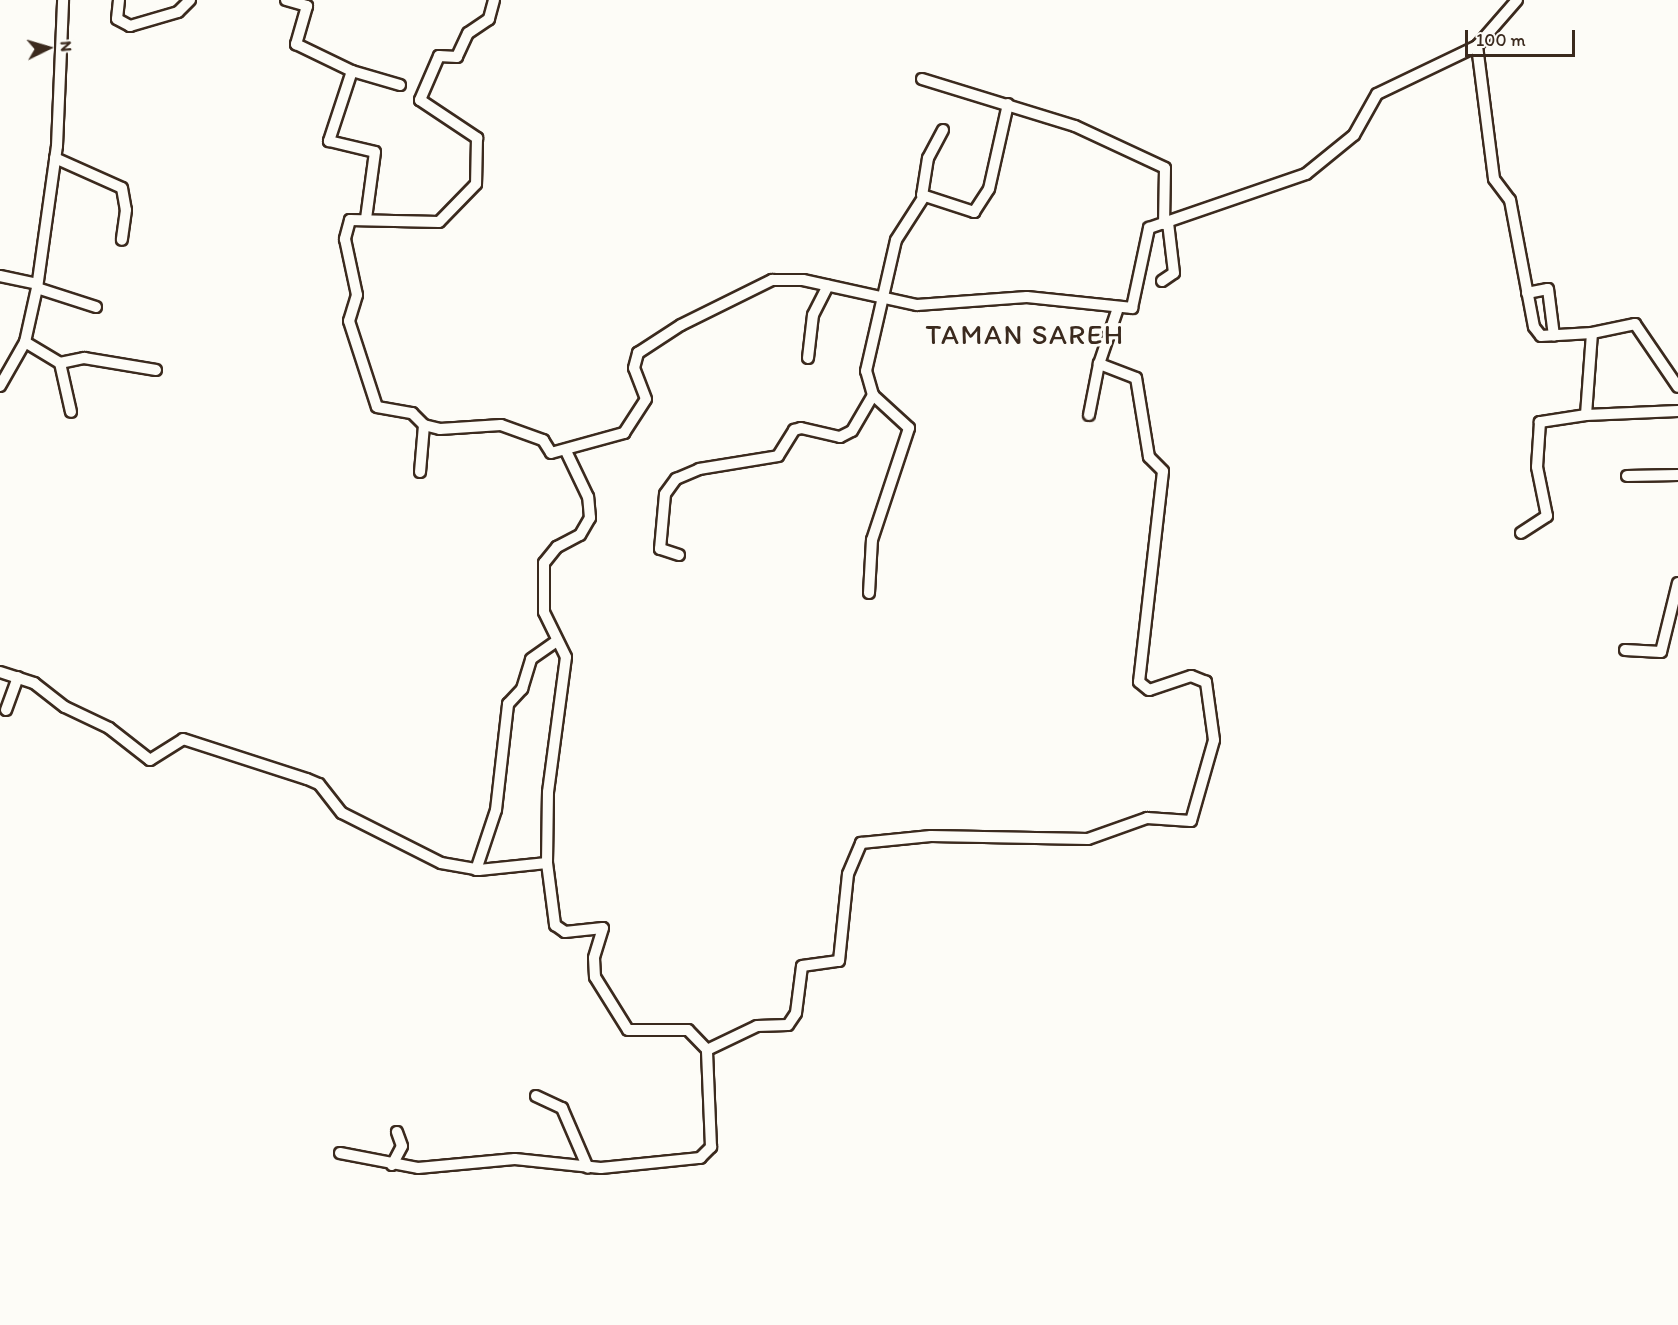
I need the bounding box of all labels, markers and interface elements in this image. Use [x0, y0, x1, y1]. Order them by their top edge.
north arrow [18, 18, 78, 78]
scale bar [1468, 18, 1578, 56]
text: 100 m [1476, 29, 1526, 51]
text: N [56, 40, 76, 53]
district label: TAMAN SAREH [925, 317, 1125, 351]

